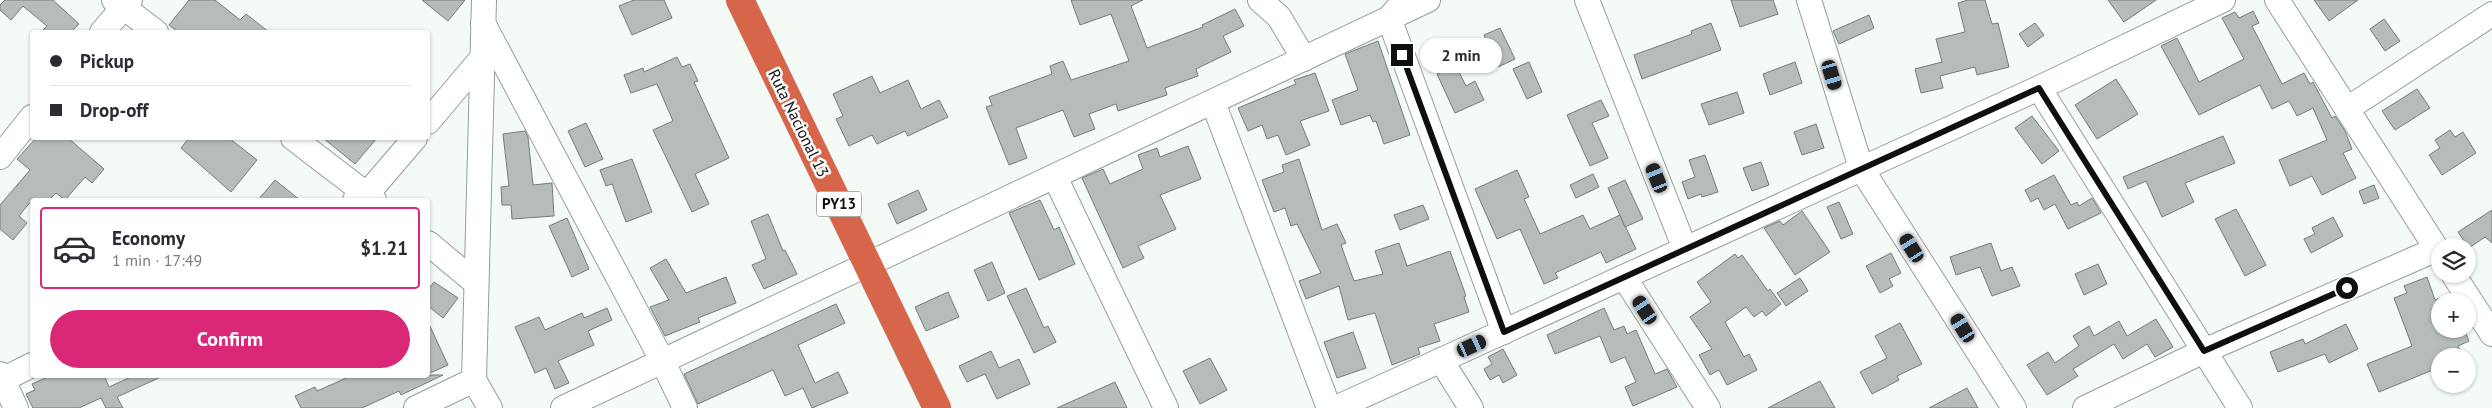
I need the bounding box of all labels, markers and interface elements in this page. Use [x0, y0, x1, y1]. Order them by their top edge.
callout: 2 min [1420, 38, 1502, 72]
route end [1391, 44, 1413, 66]
text: 2 min [1441, 45, 1481, 65]
text: Pickup [80, 49, 134, 73]
car [1820, 58, 1843, 92]
street label: Ruta Nacional 13 [764, 66, 834, 180]
text: Drop-off [80, 98, 148, 122]
car [1644, 161, 1669, 195]
road number: PY13 [816, 192, 862, 216]
icon: car [52, 226, 97, 271]
text: Economy [112, 226, 185, 250]
car [1897, 231, 1926, 265]
text: $1.21 [360, 236, 408, 260]
map controls [2431, 238, 2476, 393]
button: layers [2431, 238, 2476, 283]
text: 1 min · 17:49 [112, 250, 202, 270]
route start [2336, 277, 2358, 299]
car [1630, 293, 1659, 327]
button: + [2431, 293, 2476, 338]
button: Confirm [50, 310, 410, 368]
car [1948, 311, 1977, 345]
car [1455, 333, 1488, 359]
button: − [2431, 348, 2476, 393]

